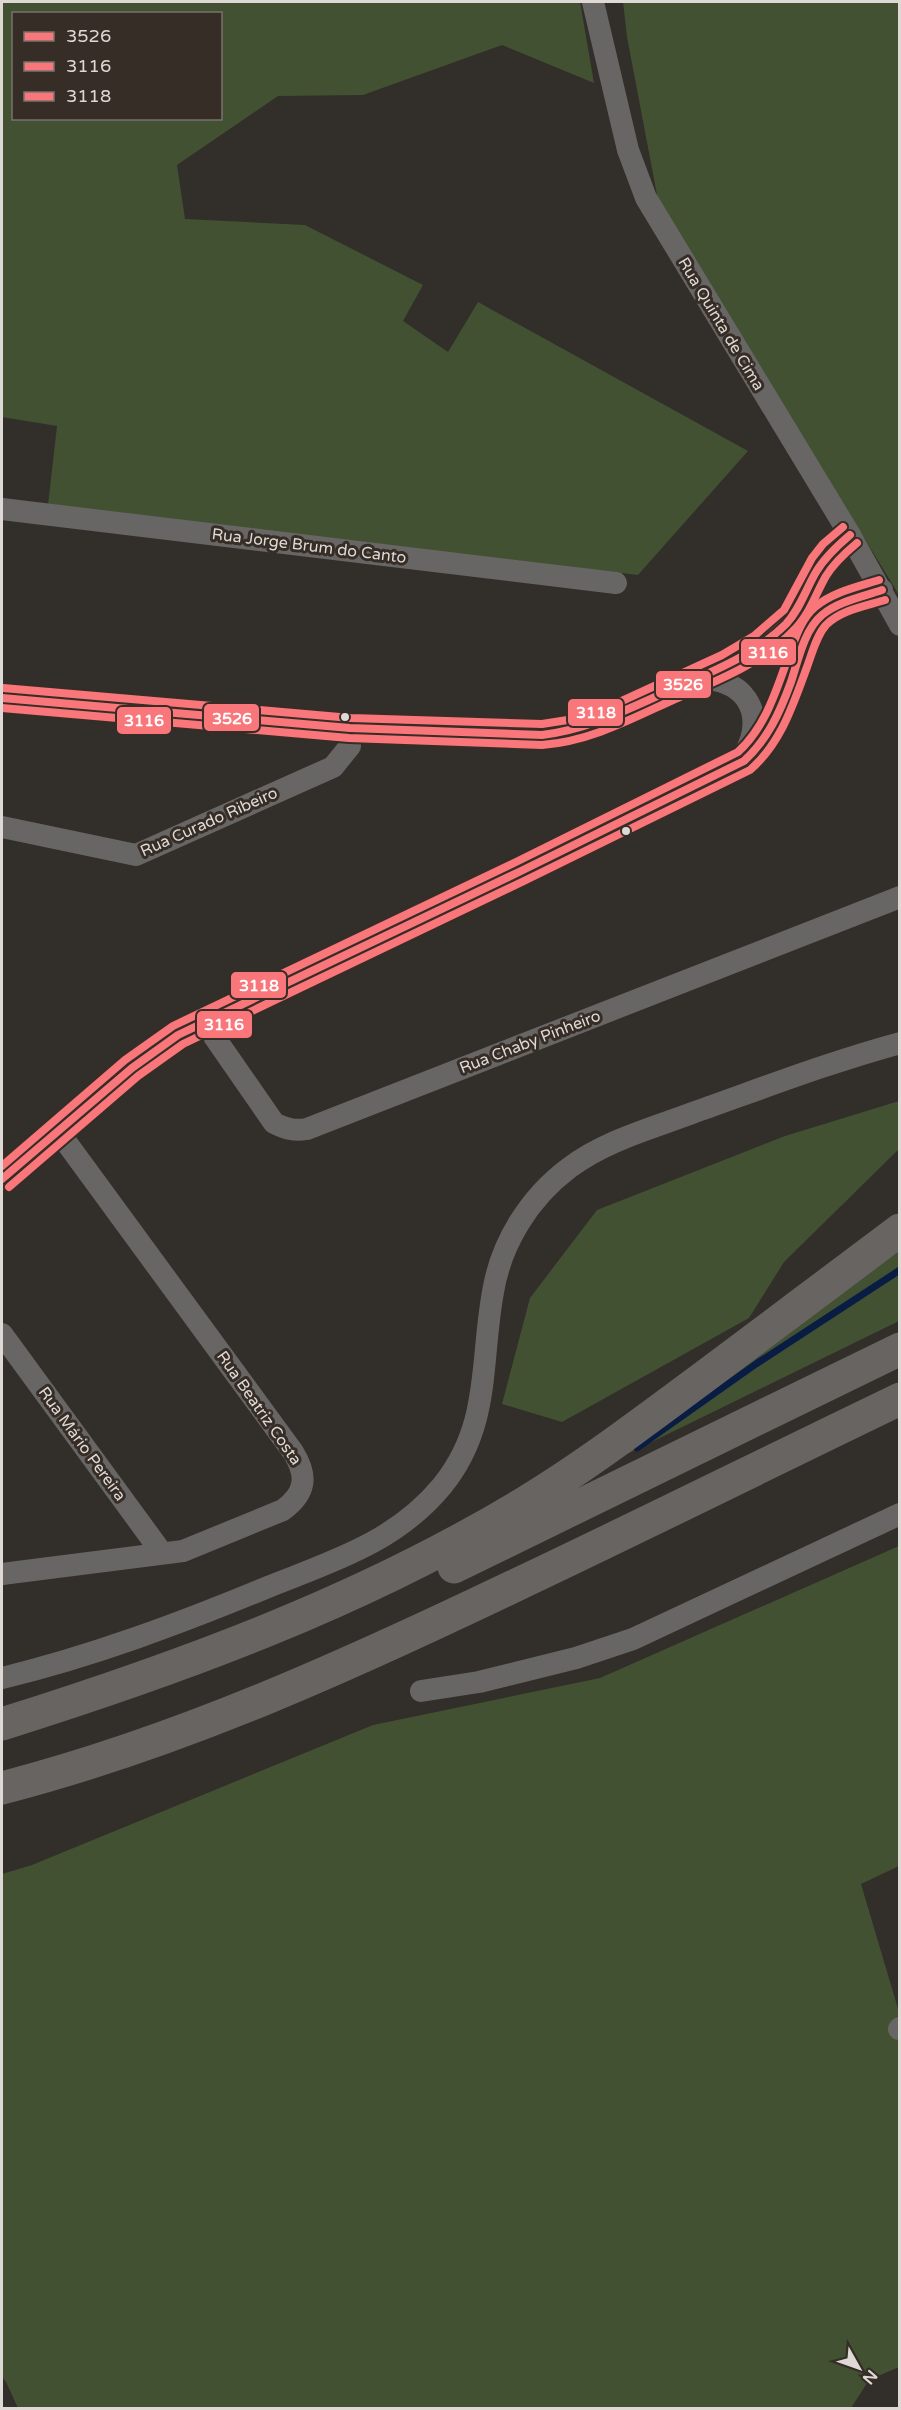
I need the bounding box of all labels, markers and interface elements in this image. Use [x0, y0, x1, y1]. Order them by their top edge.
legend [12, 12, 222, 120]
text: 3526 [66, 25, 111, 47]
text: 3116 [66, 55, 111, 77]
text: 3118 [66, 85, 111, 107]
street label: Rua Quinta de Cima [673, 254, 769, 394]
street label: Rua Jorge Brum do Canto [211, 524, 407, 568]
line badge: 3116 [740, 638, 797, 666]
text: 3116 [748, 643, 788, 663]
line badge: 3526 [655, 670, 712, 699]
text: 3526 [663, 675, 703, 695]
line badge: 3118 [567, 698, 624, 727]
line badge: 3526 [203, 703, 260, 732]
text: 3118 [576, 703, 616, 723]
line badge: 3116 [116, 706, 172, 735]
text: 3526 [212, 709, 252, 729]
text: 3116 [124, 711, 164, 731]
unlabelled marker [339, 711, 351, 723]
street label: Rua Curado Ribeiro [137, 783, 281, 861]
unlabelled marker [620, 825, 632, 837]
line badge: 3118 [230, 971, 287, 999]
text: 3118 [239, 976, 279, 996]
street label: Rua Chaby Pinheiro [457, 1006, 603, 1078]
line badge: 3116 [196, 1010, 253, 1039]
text: 3116 [204, 1015, 244, 1035]
street label: Rua Beatriz Costa [212, 1347, 306, 1469]
street label: Rua Mário Pereira [34, 1383, 130, 1505]
north arrow [829, 2338, 889, 2398]
text: N [858, 2366, 882, 2388]

